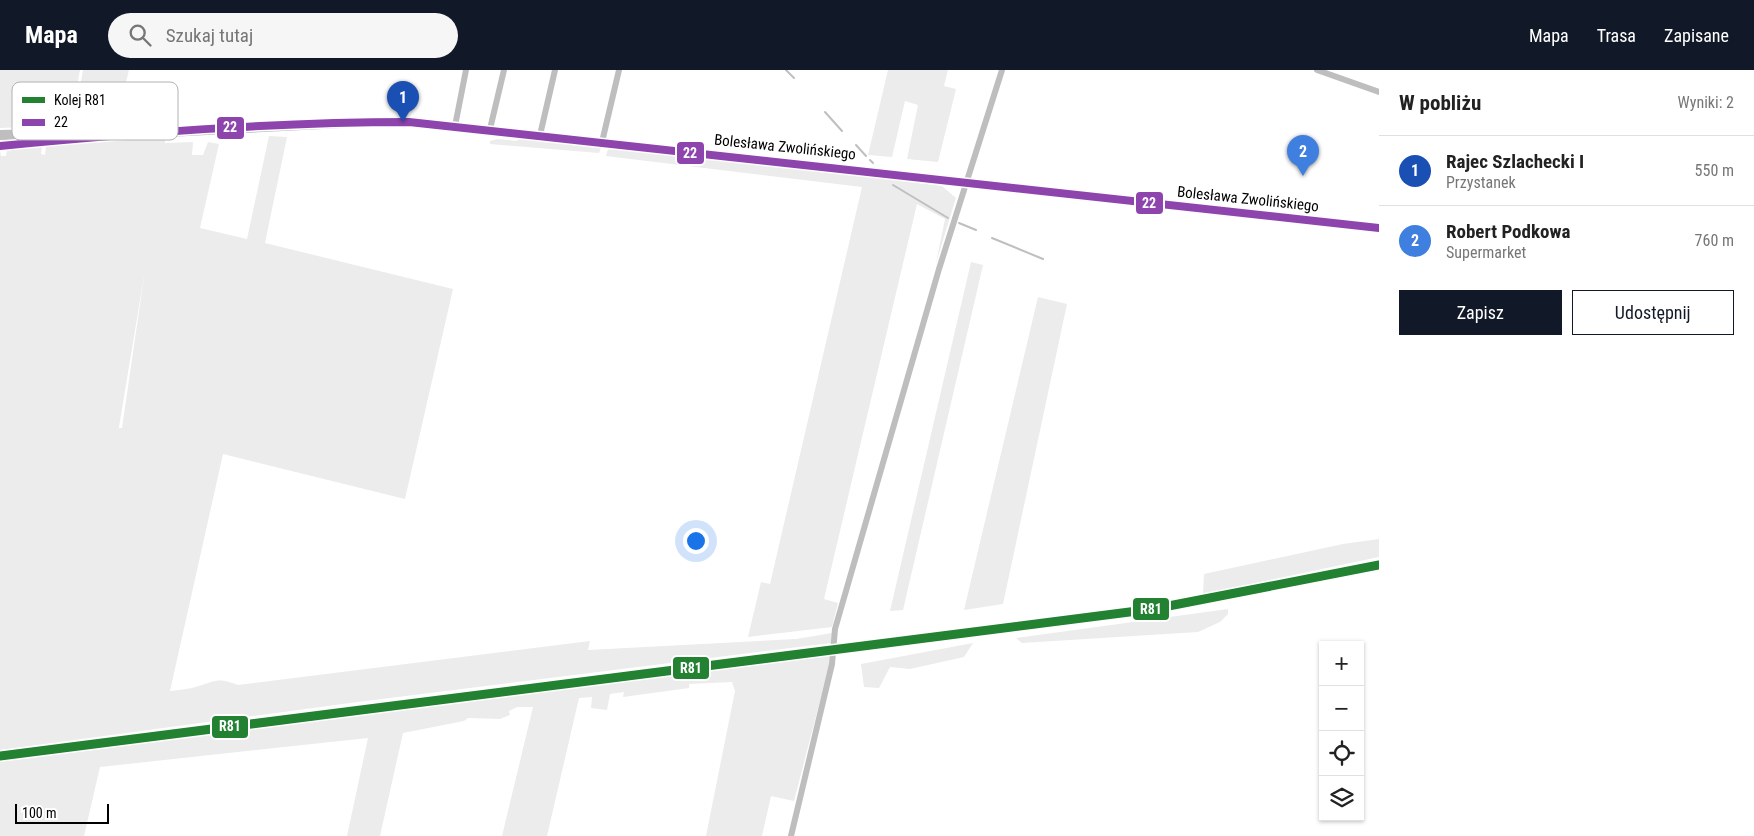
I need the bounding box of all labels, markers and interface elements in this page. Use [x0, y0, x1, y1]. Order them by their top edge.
search box [108, 13, 458, 58]
text: Mapa [25, 21, 78, 49]
icon: search [126, 21, 154, 49]
text: Szukaj tutaj [166, 24, 253, 47]
text: Mapa [1529, 25, 1569, 46]
text: Trasa [1597, 25, 1636, 46]
text: Zapisane [1664, 25, 1729, 46]
pin: 1 [387, 81, 419, 122]
legend [12, 82, 178, 140]
text: W pobliżu [1399, 91, 1481, 115]
text: Kolej R81 [54, 92, 106, 108]
text: Wyniki: 2 [1678, 93, 1734, 112]
text: 22 [54, 114, 68, 130]
line badge: 22 [216, 116, 245, 140]
text: 22 [223, 119, 237, 135]
street label: Bolesława Zwolińskiego [713, 131, 857, 163]
pin: 2 [1287, 135, 1319, 176]
line badge: 22 [676, 141, 705, 165]
text: 22 [683, 145, 697, 161]
text: Rajec Szlachecki I [1446, 150, 1584, 173]
text: 1 [1411, 161, 1419, 180]
text: 550 m [1695, 161, 1734, 180]
text: Przystanek [1446, 173, 1516, 192]
street label: Bolesława Zwolińskiego [1176, 183, 1320, 215]
line badge: 22 [1135, 191, 1164, 215]
text: 22 [1142, 195, 1156, 211]
text: Robert Podkowa [1446, 220, 1571, 243]
text: 2 [1411, 231, 1419, 250]
text: 760 m [1695, 231, 1734, 250]
text: Supermarket [1446, 243, 1526, 262]
button: Zapisz [1399, 290, 1562, 335]
button: Udostępnij [1572, 290, 1734, 335]
your location [683, 528, 709, 554]
line badge: R81 [1132, 597, 1170, 621]
text: R81 [1140, 601, 1162, 617]
map controls [1319, 641, 1364, 821]
button: + [1319, 641, 1364, 686]
line badge: R81 [672, 656, 710, 680]
text: R81 [680, 660, 702, 676]
button: − [1319, 686, 1364, 731]
line badge: R81 [211, 715, 249, 739]
text: R81 [219, 718, 241, 734]
button: locate [1319, 731, 1364, 776]
button: layers [1319, 776, 1364, 821]
scale bar [15, 801, 109, 824]
text: 100 m [22, 805, 57, 821]

